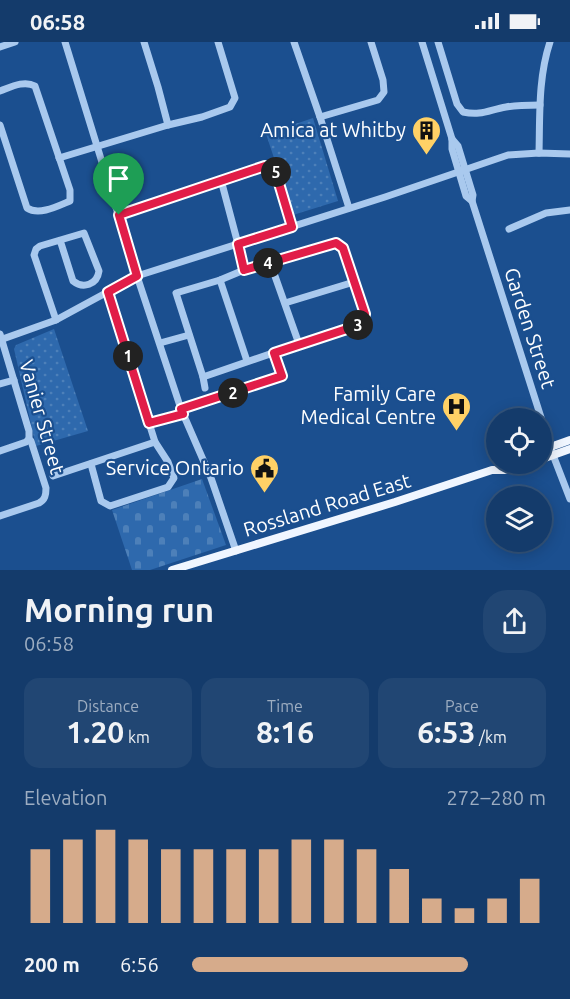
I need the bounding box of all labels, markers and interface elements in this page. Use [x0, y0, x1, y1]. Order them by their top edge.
text: 06:58 [30, 9, 85, 34]
building icon: Amica at Whitby [411, 114, 443, 156]
place label: Amica at Whitby [260, 118, 406, 141]
pin [93, 153, 144, 215]
pin: 5 [261, 157, 291, 187]
icon: arrive [102, 162, 135, 195]
text: 5 [271, 163, 281, 181]
pin: 4 [253, 248, 283, 278]
text: 4 [263, 254, 273, 272]
street label: Garden Street [500, 265, 561, 391]
pin: 3 [343, 310, 373, 340]
text: 3 [353, 316, 363, 334]
pin: 1 [113, 341, 143, 371]
text: 1 [123, 347, 133, 365]
street label: Vanier Street [15, 357, 70, 477]
pin: 2 [218, 378, 248, 408]
place label: Family Care Medical Centre [301, 382, 436, 428]
text: 2 [228, 384, 238, 402]
hospital icon: Family Care Medical Centre [441, 390, 473, 432]
map controls [486, 408, 552, 552]
button: locate [486, 408, 552, 474]
public building icon: Service Ontario [249, 452, 281, 494]
place label: Service Ontario [106, 456, 244, 479]
street label: Rossland Road East [241, 468, 413, 541]
button: layers [486, 486, 552, 552]
button: share [483, 590, 546, 653]
text: Morning run [24, 591, 214, 628]
text: 06:58 [24, 632, 74, 655]
text: Distance [77, 697, 139, 715]
text: Time [267, 697, 303, 715]
text: Pace [445, 697, 479, 715]
text: 1.20 [66, 715, 124, 749]
text: 8:16 [256, 715, 314, 749]
text: 6:53 [417, 715, 475, 749]
text: km [124, 728, 150, 746]
text: /km [475, 728, 507, 746]
text: Elevation [24, 786, 107, 809]
text: 272–280 m [447, 786, 546, 809]
text: 200 m [24, 953, 80, 976]
text: 6:56 [120, 953, 159, 976]

